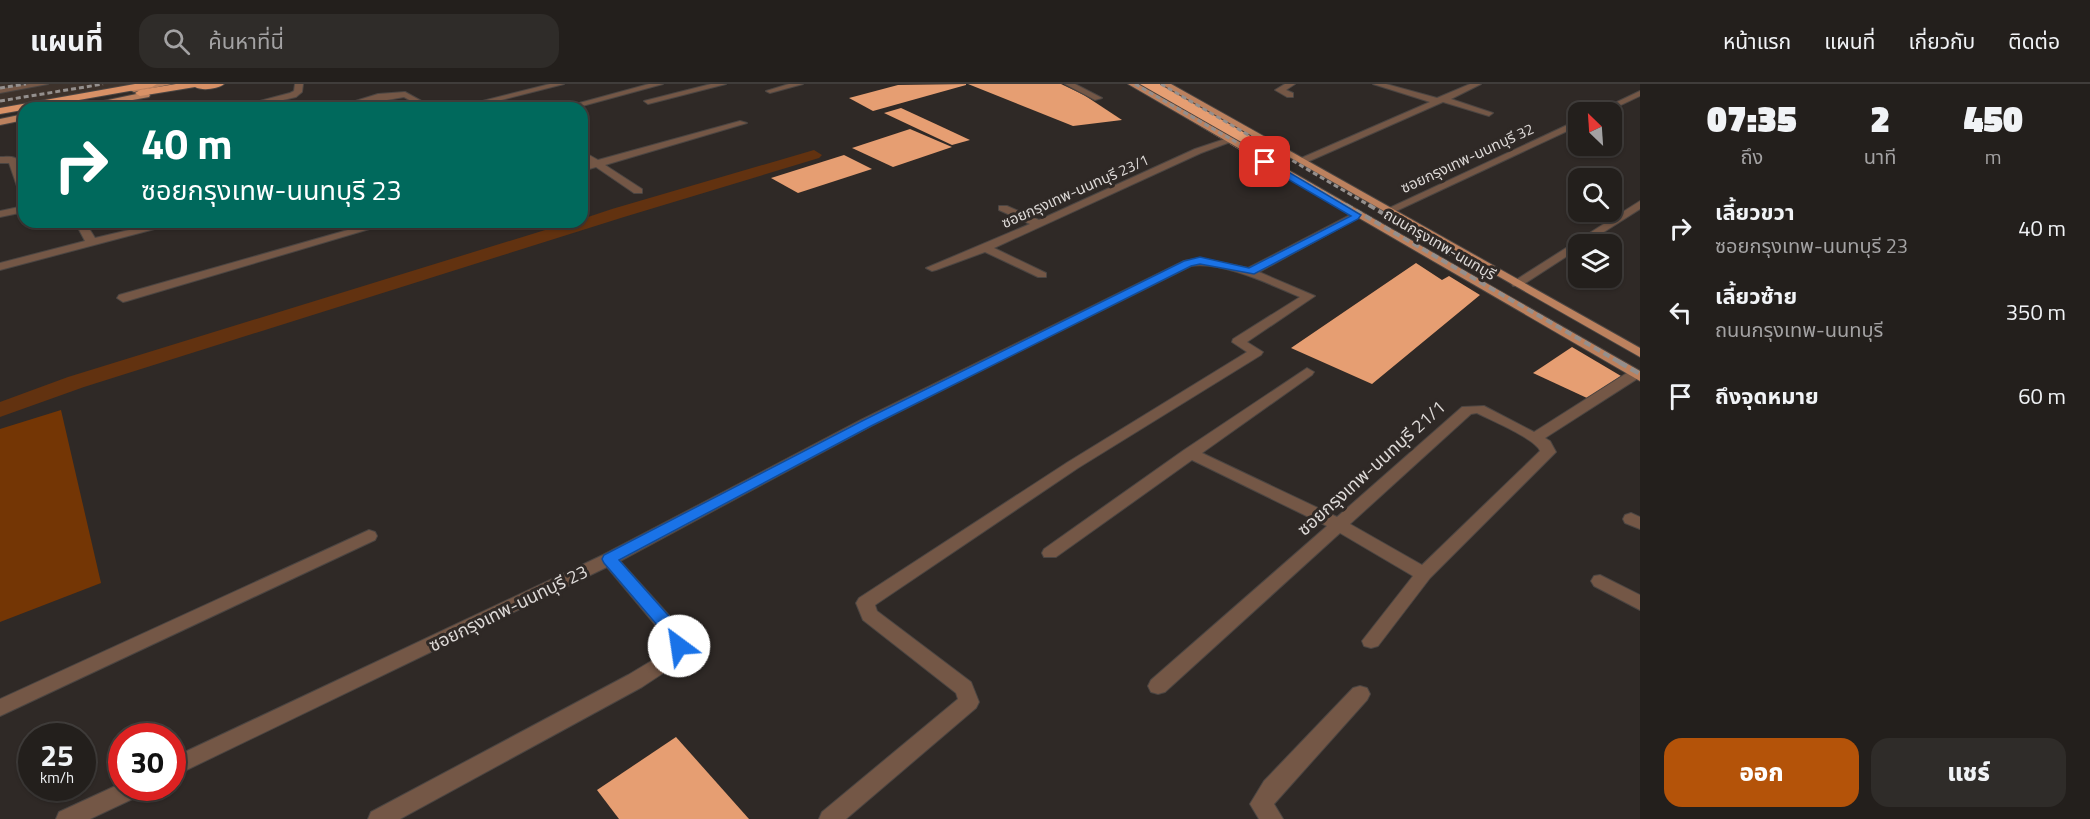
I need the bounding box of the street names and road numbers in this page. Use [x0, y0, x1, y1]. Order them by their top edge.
street label: ซอยกรุงเทพ-นนทบุรี 32 [1397, 117, 1537, 199]
street label: ซอยกรุงเทพ-นนทบุรี 23/1 [998, 148, 1152, 234]
street label: ถนนกรุงเทพ-นนทบุรี [1380, 202, 1500, 286]
street label: ซอยกรุงเทพ-นนทบุรี 21/1 [1291, 394, 1451, 542]
street label: ซอยกรุงเทพ-นนทบุรี 23 [424, 558, 592, 658]

